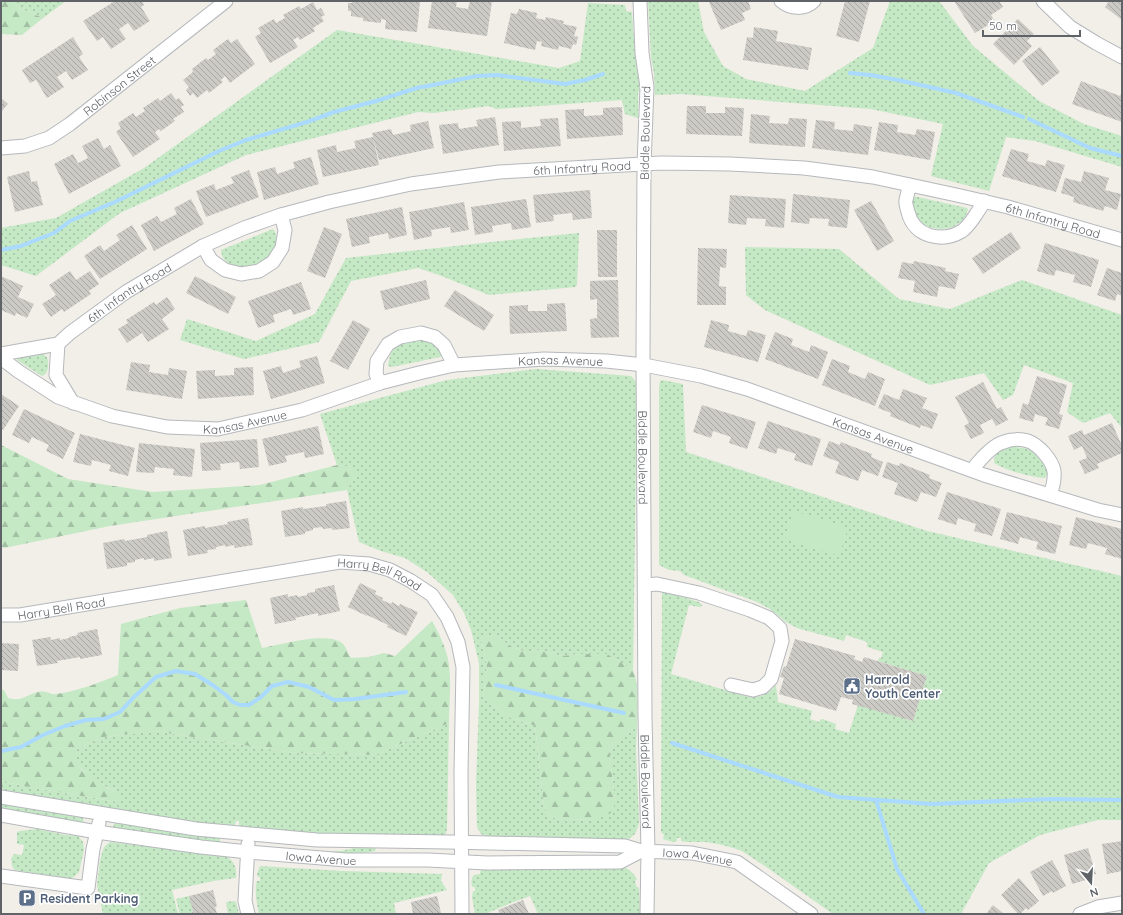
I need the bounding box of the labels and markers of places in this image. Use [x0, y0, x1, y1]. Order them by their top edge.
place label: Harrold Youth Center [865, 672, 940, 701]
public building icon: Harrold Youth Center [842, 676, 862, 696]
parking icon: Resident Parking [17, 888, 37, 908]
place label: Resident Parking [40, 891, 138, 906]

